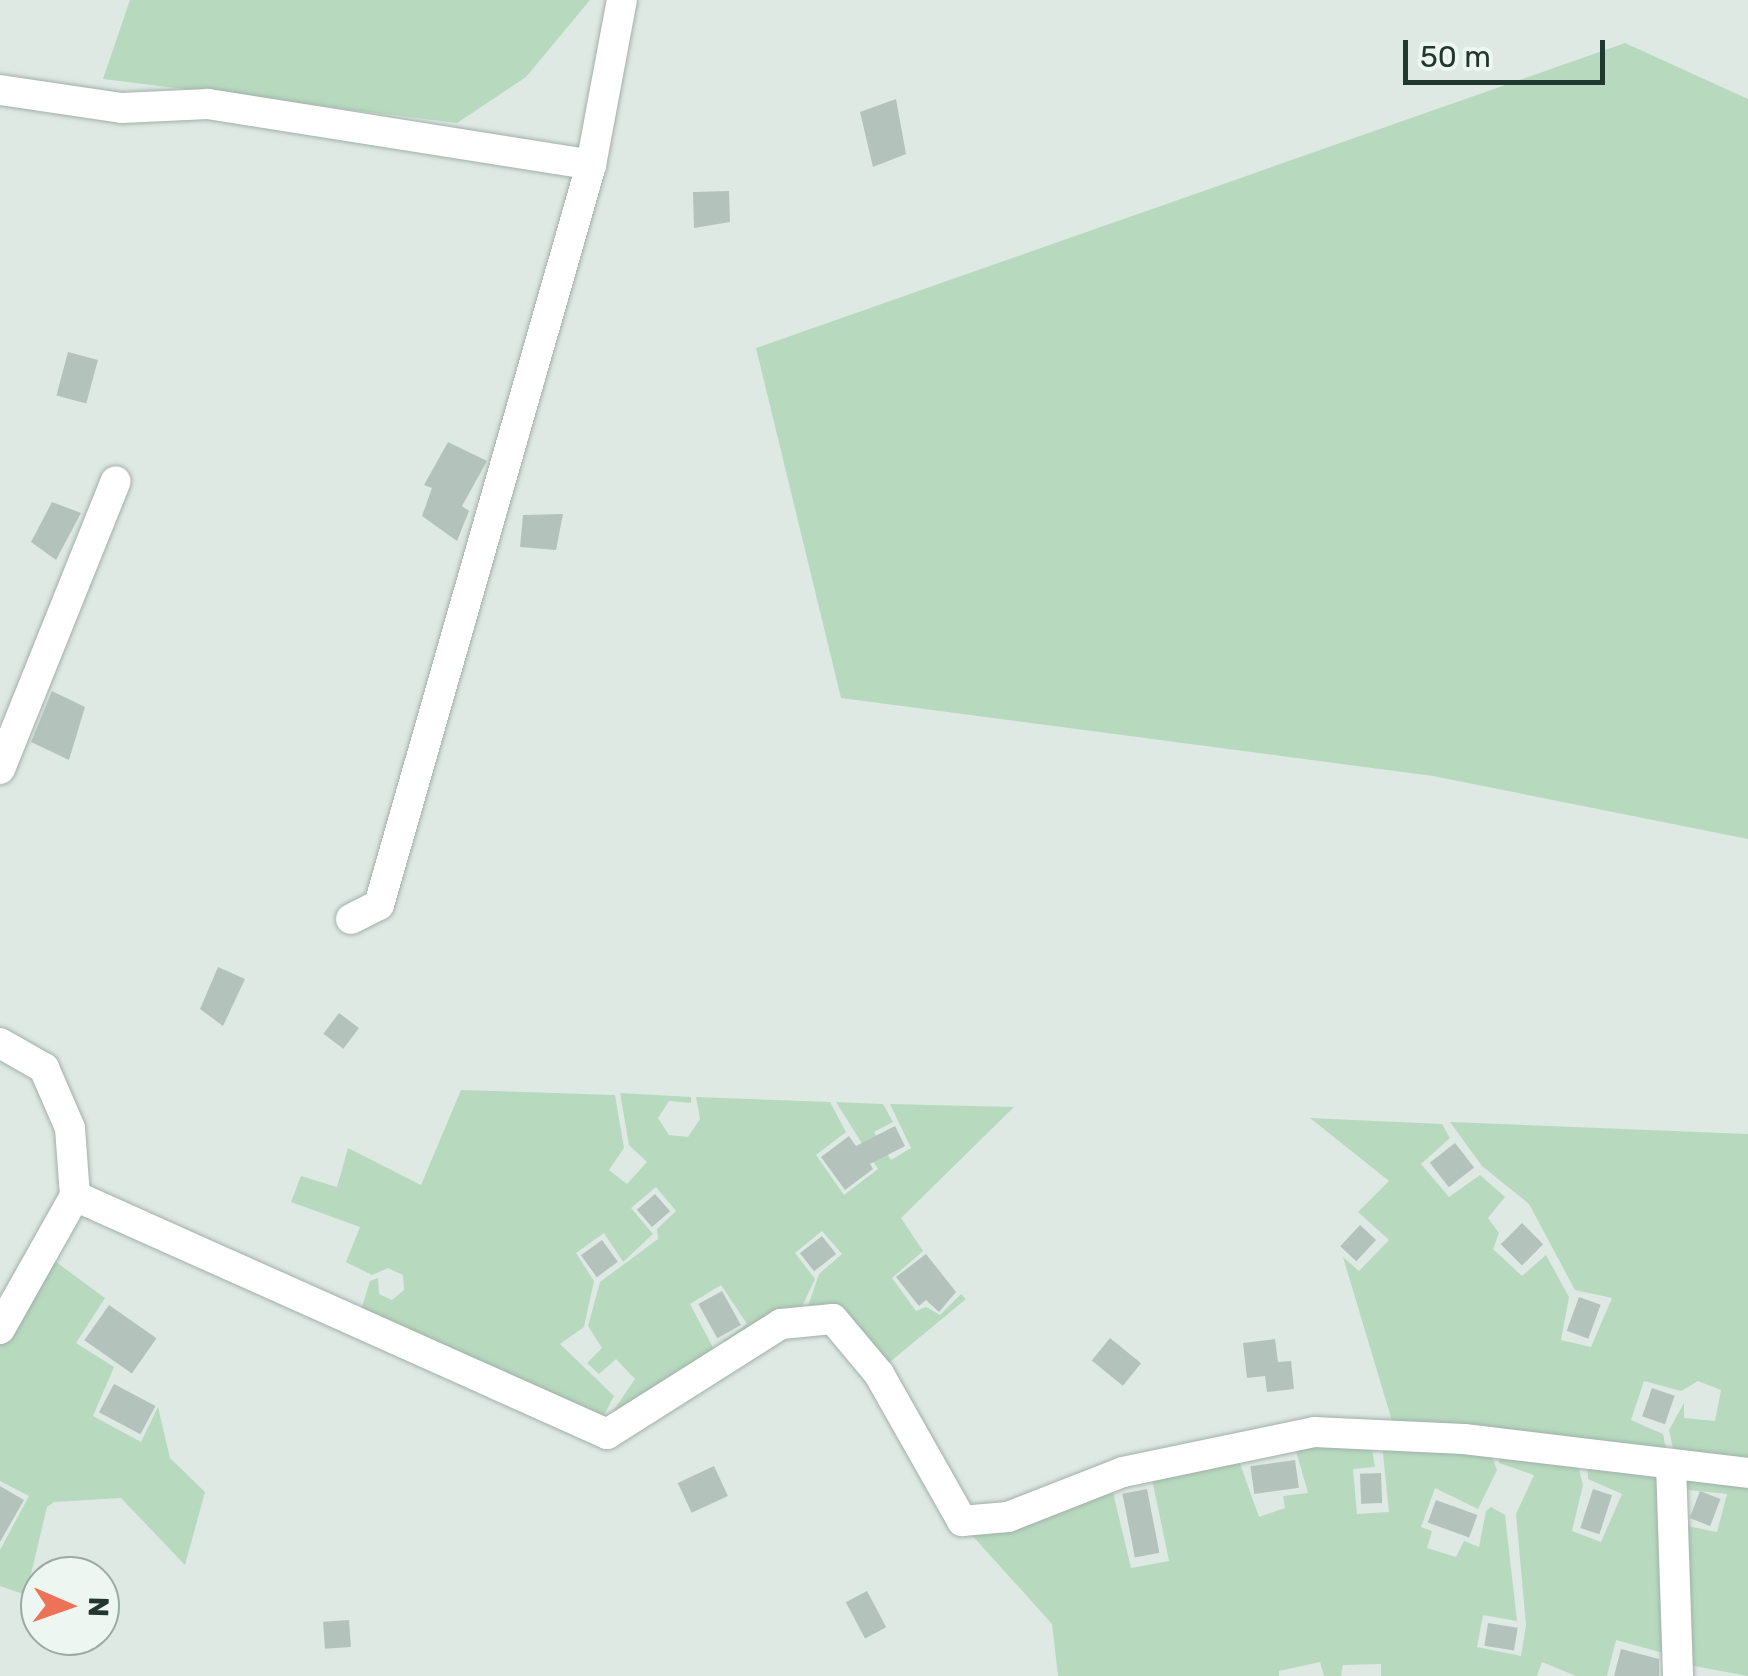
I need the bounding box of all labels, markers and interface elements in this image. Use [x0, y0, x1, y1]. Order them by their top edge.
scale bar [1408, 20, 1610, 82]
text: 50 m [1420, 39, 1491, 75]
north arrow [20, 1556, 120, 1656]
text: N [82, 1596, 115, 1618]

